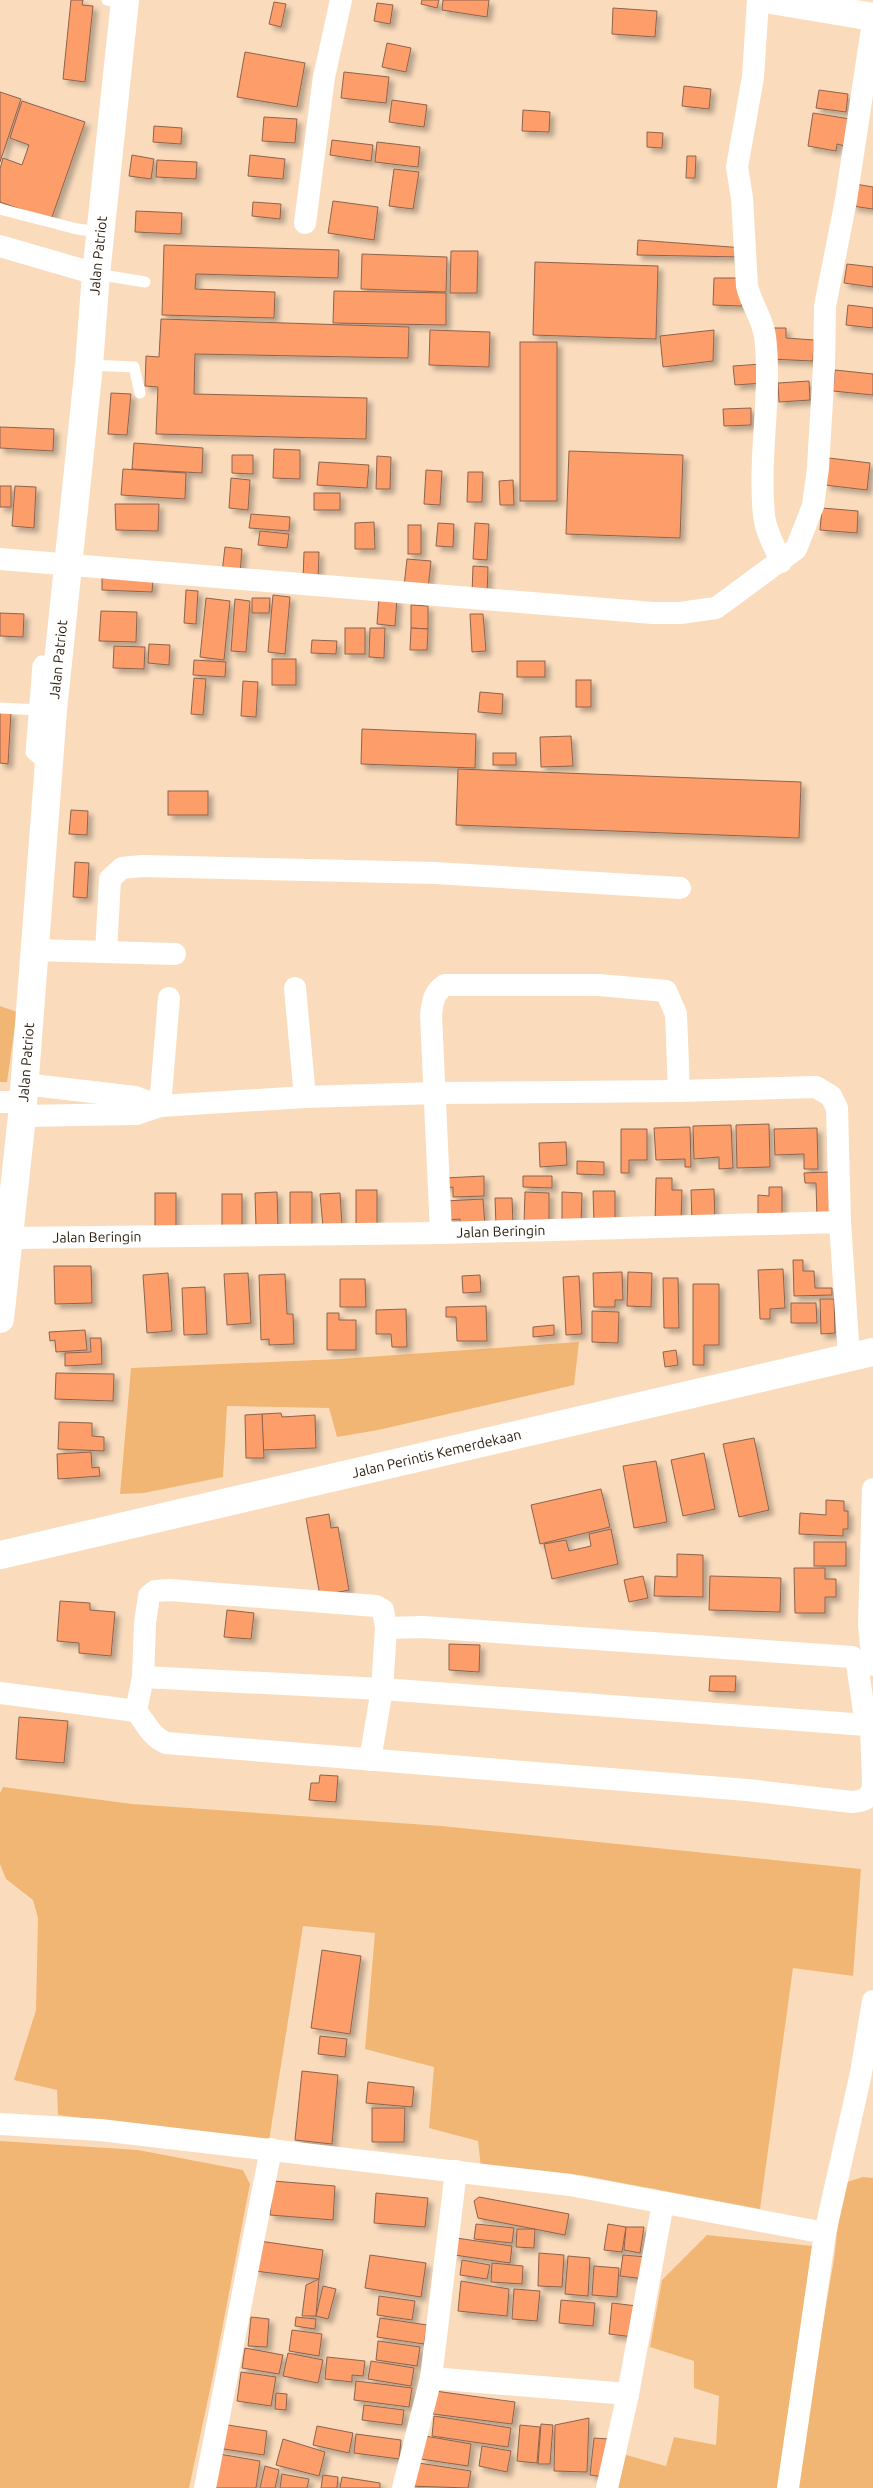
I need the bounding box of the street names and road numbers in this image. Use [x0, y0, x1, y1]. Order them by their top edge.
street label: Jalan Patriot [86, 215, 110, 296]
street label: Jalan Patriot [46, 619, 70, 700]
street label: Jalan Patriot [15, 1022, 37, 1103]
street label: Jalan Beringin [456, 1222, 546, 1241]
street label: Jalan Beringin [52, 1228, 142, 1245]
street label: Jalan Perintis Kemerdekaan [350, 1426, 523, 1481]

